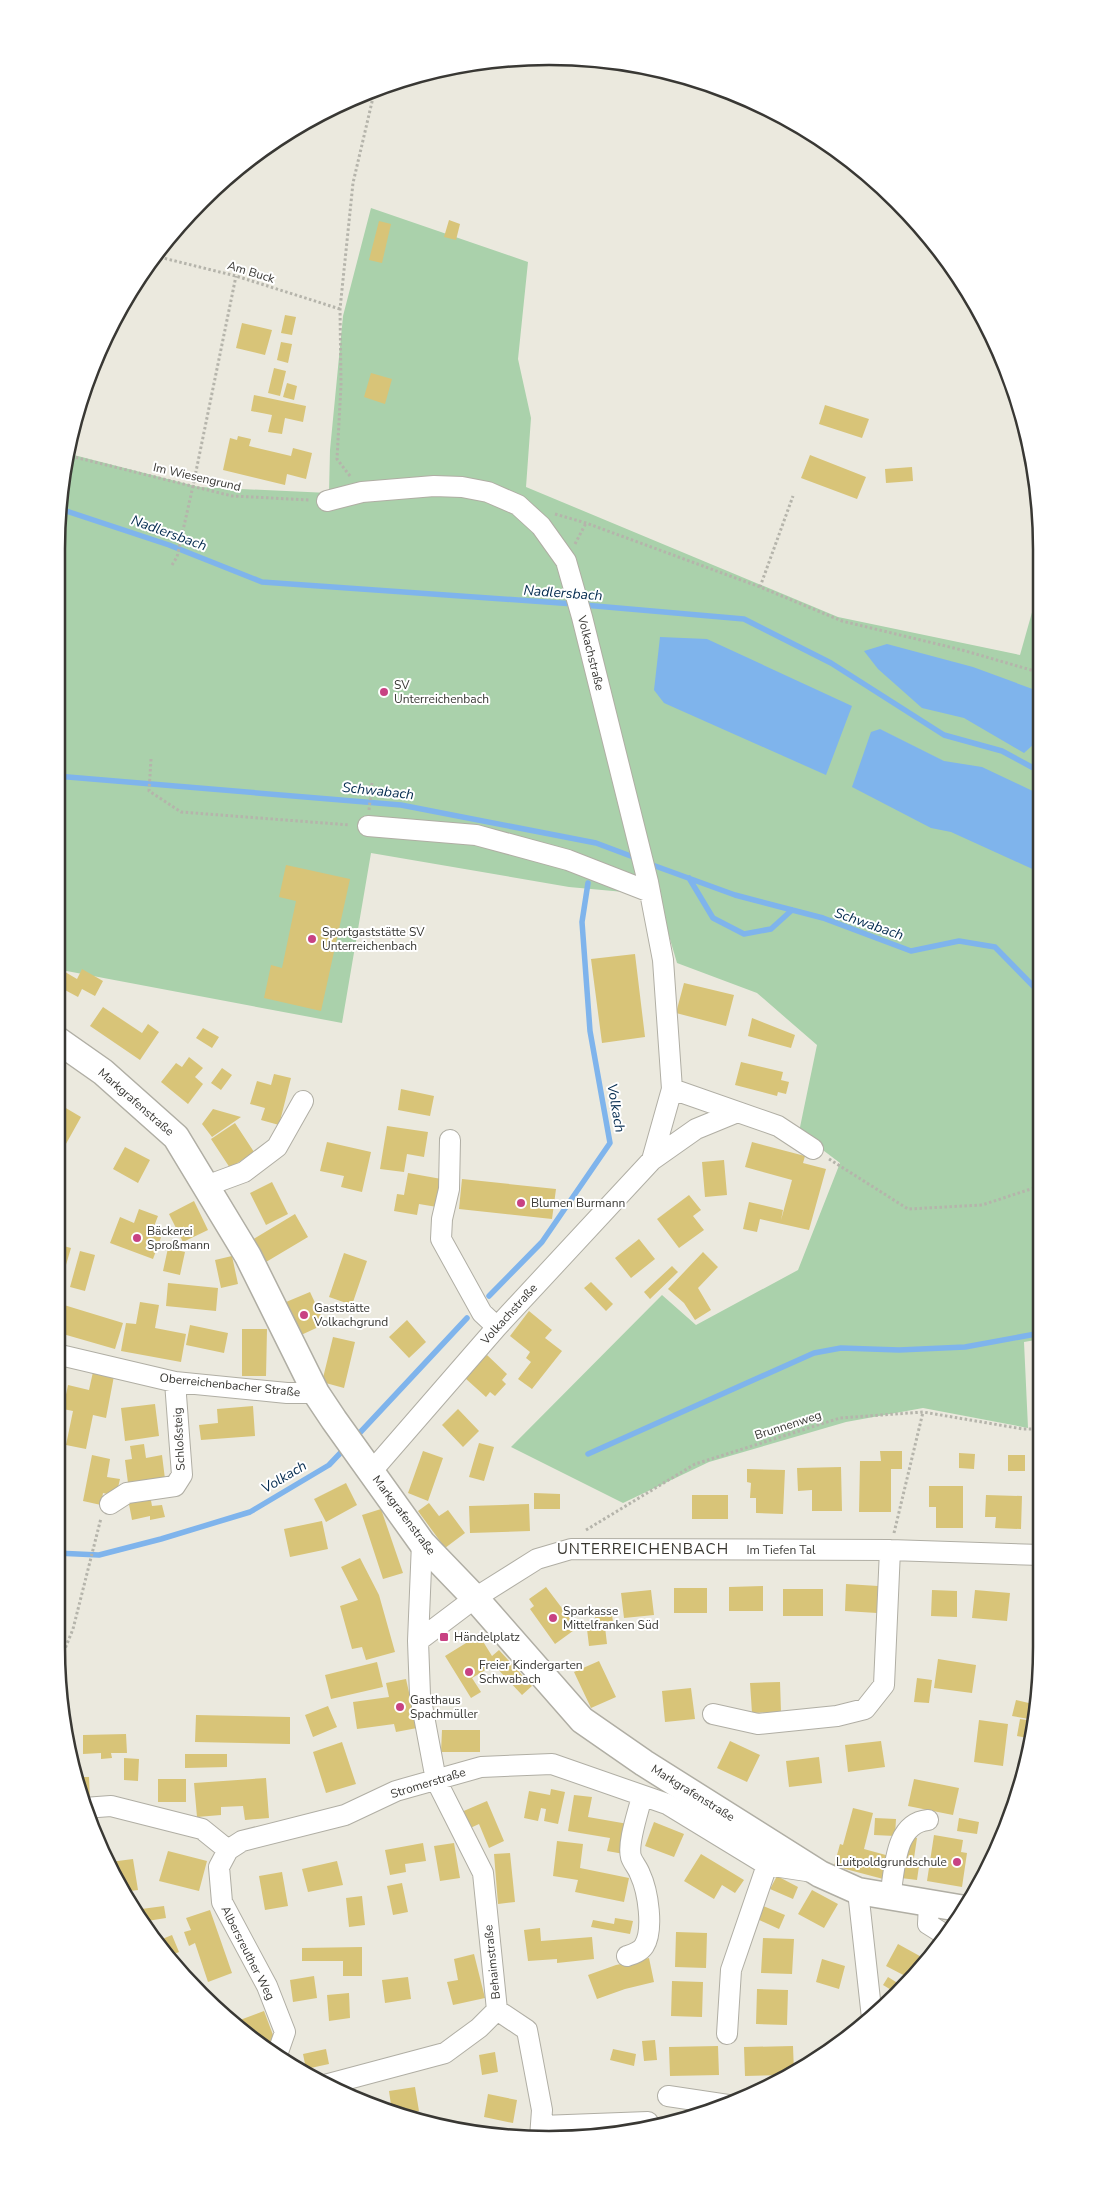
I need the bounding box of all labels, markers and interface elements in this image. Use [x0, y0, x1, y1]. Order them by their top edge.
street label: Am Buck [225, 257, 277, 287]
street label: Im Wiesengrund [152, 459, 242, 495]
water label: Nadlersbach [129, 511, 209, 555]
water label: Nadlersbach [523, 581, 603, 605]
street label: Volkachstraße [574, 613, 608, 692]
place label: SV Unterreichenbach [394, 677, 489, 707]
marker: SV Unterreichenbach [378, 686, 390, 698]
water label: Schwabach [341, 778, 415, 804]
water label: Schwabach [832, 903, 906, 945]
place label: Sportgaststätte SV Unterreichenbach [322, 924, 425, 954]
marker: Sportgaststätte SV Unterreichenbach [306, 933, 318, 945]
street label: Markgrafenstraße [95, 1065, 177, 1139]
water label: Volkach [602, 1082, 630, 1134]
place label: Blumen Burmann [531, 1195, 625, 1211]
marker: Blumen Burmann [515, 1197, 527, 1209]
place label: Bäckerei Sproßmann [147, 1223, 210, 1253]
marker: Bäckerei Sproßmann [131, 1232, 143, 1244]
street label: Volkachstraße [477, 1280, 541, 1349]
place label: Gaststätte Volkachgrund [313, 1300, 388, 1330]
marker: Gaststätte Volkachgrund [298, 1309, 310, 1321]
street label: Oberreichenbacher Straße [159, 1370, 301, 1400]
street label: Schloßsteig [169, 1407, 189, 1471]
street label: Brunnenweg [753, 1407, 823, 1443]
water label: Volkach [258, 1456, 310, 1498]
street label: Markgrafenstraße [369, 1472, 439, 1558]
district label: UNTERREICHENBACH [557, 1539, 729, 1559]
street label: Im Tiefen Tal [746, 1542, 816, 1558]
place label: Sparkasse Mittelfranken Süd [563, 1603, 659, 1633]
marker: Sparkasse Mittelfranken Süd [547, 1612, 559, 1624]
place label: Händelplatz [454, 1629, 520, 1645]
marker: Händelplatz [438, 1631, 450, 1643]
place label: Freier Kindergarten Schwabach [479, 1657, 583, 1687]
marker: Freier Kindergarten Schwabach [463, 1666, 475, 1678]
place label: Gasthaus Spachmüller [410, 1692, 479, 1722]
marker: Gasthaus Spachmüller [394, 1701, 406, 1713]
street label: Markgrafenstraße [648, 1761, 738, 1825]
street label: Stromerstraße [389, 1764, 467, 1802]
place label: Luitpoldgrundschule [836, 1854, 947, 1870]
marker: Luitpoldgrundschule [951, 1856, 963, 1868]
street label: Albersreuther Weg [217, 1903, 279, 2003]
street label: Behaimstraße [480, 1924, 504, 2000]

